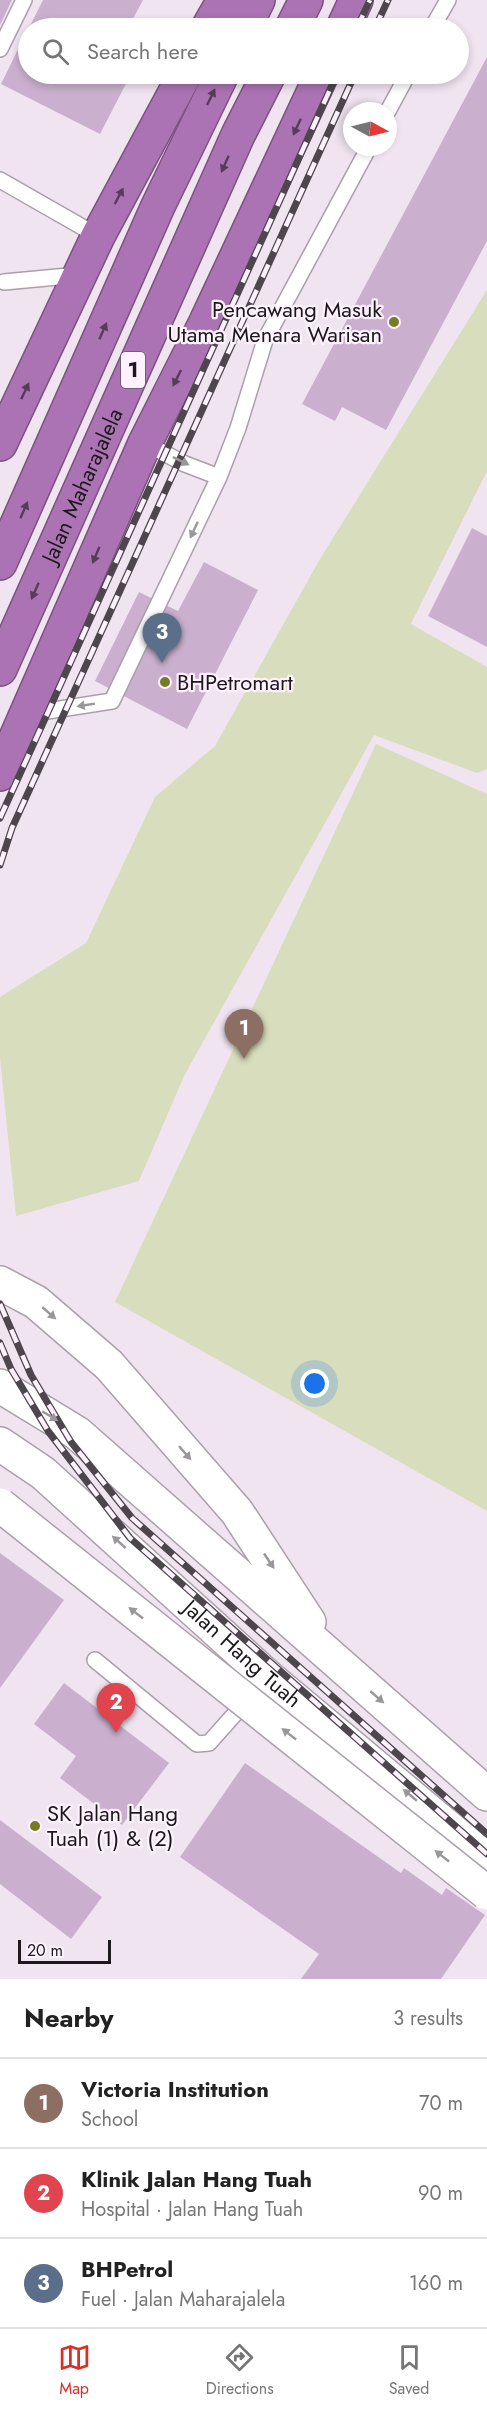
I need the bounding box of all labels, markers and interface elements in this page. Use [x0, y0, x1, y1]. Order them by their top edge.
search box [18, 18, 469, 84]
icon: search [39, 35, 72, 68]
text: Search here [87, 35, 198, 67]
one-way arrow [206, 89, 215, 106]
north arrow [343, 102, 397, 156]
one-way arrow [293, 118, 302, 135]
one-way arrow [221, 155, 230, 172]
one-way arrow [114, 188, 124, 205]
place label: Pencawang Masuk Utama Menara Warisan [168, 293, 382, 350]
marker: Pencawang Masuk Utama Menara Warisan [387, 315, 401, 329]
one-way arrow [98, 322, 108, 340]
road number: 1 [121, 352, 145, 388]
one-way arrow [173, 370, 182, 387]
one-way arrow [20, 382, 29, 399]
street label: Jalan Maharajalela [32, 403, 130, 571]
one-way arrow [172, 457, 189, 466]
one-way arrow [19, 501, 28, 518]
one-way arrow [189, 521, 198, 538]
one-way arrow [91, 547, 101, 565]
one-way arrow [30, 583, 39, 600]
pin: 3 [142, 614, 182, 663]
place label: BHPetromart [177, 666, 294, 698]
marker: BHPetromart [158, 675, 172, 689]
one-way arrow [77, 701, 96, 710]
pin: 1 [224, 1010, 264, 1059]
one-way arrow [41, 1306, 56, 1319]
your location [300, 1369, 329, 1398]
one-way arrow [42, 1411, 58, 1422]
one-way arrow [178, 1445, 191, 1460]
one-way arrow [112, 1535, 127, 1549]
one-way arrow [263, 1553, 274, 1569]
street label: Jalan Hang Tuah [174, 1590, 309, 1715]
one-way arrow [129, 1607, 144, 1619]
pin: 2 [96, 1684, 136, 1733]
one-way arrow [370, 1690, 385, 1704]
one-way arrow [281, 1728, 297, 1741]
one-way arrow [403, 1789, 418, 1802]
place label: SK Jalan Hang Tuah (1) & (2) [47, 1797, 178, 1854]
marker: SK Jalan Hang Tuah (1) & (2) [28, 1819, 42, 1833]
one-way arrow [434, 1850, 449, 1862]
scale bar [18, 1937, 111, 1964]
text: 20 m [27, 1939, 63, 1962]
text: Nearby [24, 1999, 113, 2037]
text: 3 results [393, 2004, 463, 2033]
text: Victoria Institution [81, 2073, 269, 2105]
text: 1 [38, 2089, 49, 2118]
text: 70 m [419, 2089, 463, 2118]
text: School [81, 2105, 138, 2134]
text: Klinik Jalan Hang Tuah [81, 2163, 312, 2195]
text: 2 [37, 2179, 50, 2208]
text: 90 m [418, 2179, 463, 2208]
text: Hospital · Jalan Hang Tuah [81, 2195, 303, 2224]
text: BHPetrol [81, 2253, 173, 2285]
text: 3 [37, 2269, 50, 2298]
text: 160 m [409, 2269, 463, 2298]
text: Fuel · Jalan Maharajalela [81, 2285, 285, 2314]
tab: Map [58, 2341, 91, 2400]
tab: Directions [206, 2341, 274, 2400]
tab: Saved [389, 2341, 429, 2400]

